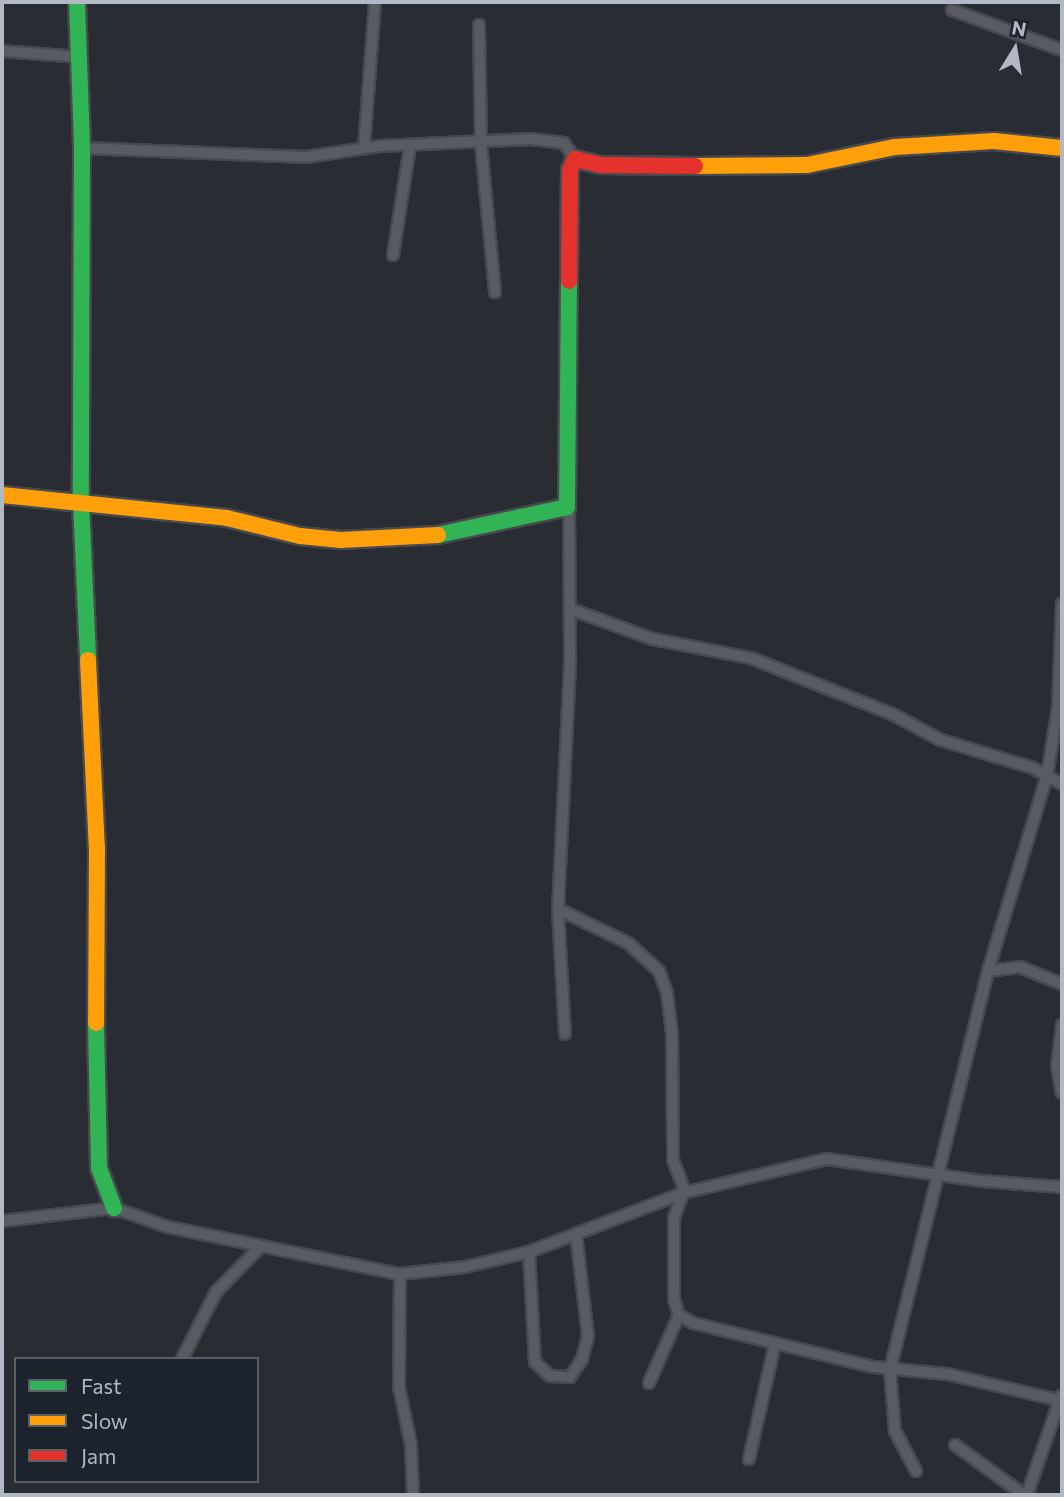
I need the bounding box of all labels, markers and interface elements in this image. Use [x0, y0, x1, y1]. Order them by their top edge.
north arrow [980, 14, 1050, 84]
text: N [1010, 15, 1028, 41]
legend [14, 1357, 259, 1483]
text: Fast [81, 1373, 122, 1398]
text: Slow [81, 1408, 128, 1433]
text: Jam [81, 1443, 116, 1468]

